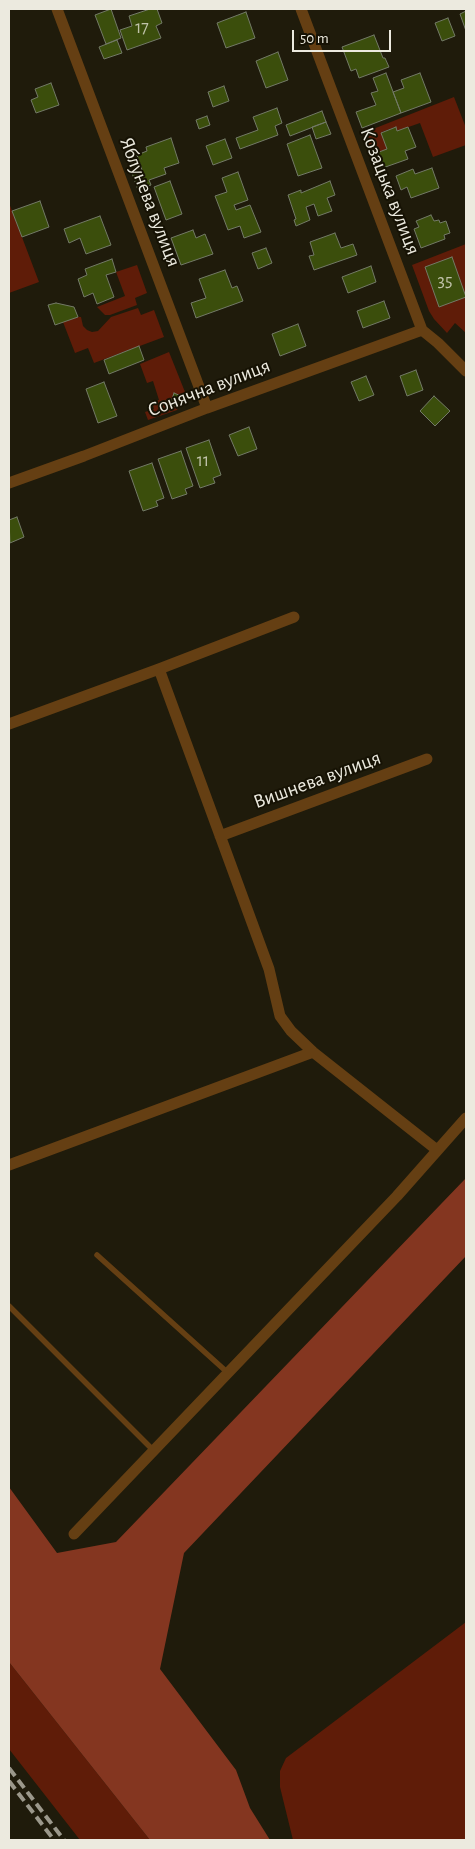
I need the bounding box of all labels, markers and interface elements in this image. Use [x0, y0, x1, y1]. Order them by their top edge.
house number: 17 [135, 17, 149, 39]
scale bar [295, 20, 394, 52]
text: 50 m [300, 31, 329, 46]
street label: Козацька вулиця [355, 124, 425, 258]
street label: Яблунева вулиця [114, 134, 186, 270]
house number: 35 [438, 270, 452, 292]
street label: Сонячна вулиця [144, 354, 274, 422]
house number: 11 [197, 450, 209, 472]
street label: Вишнева вулиця [250, 746, 384, 814]

